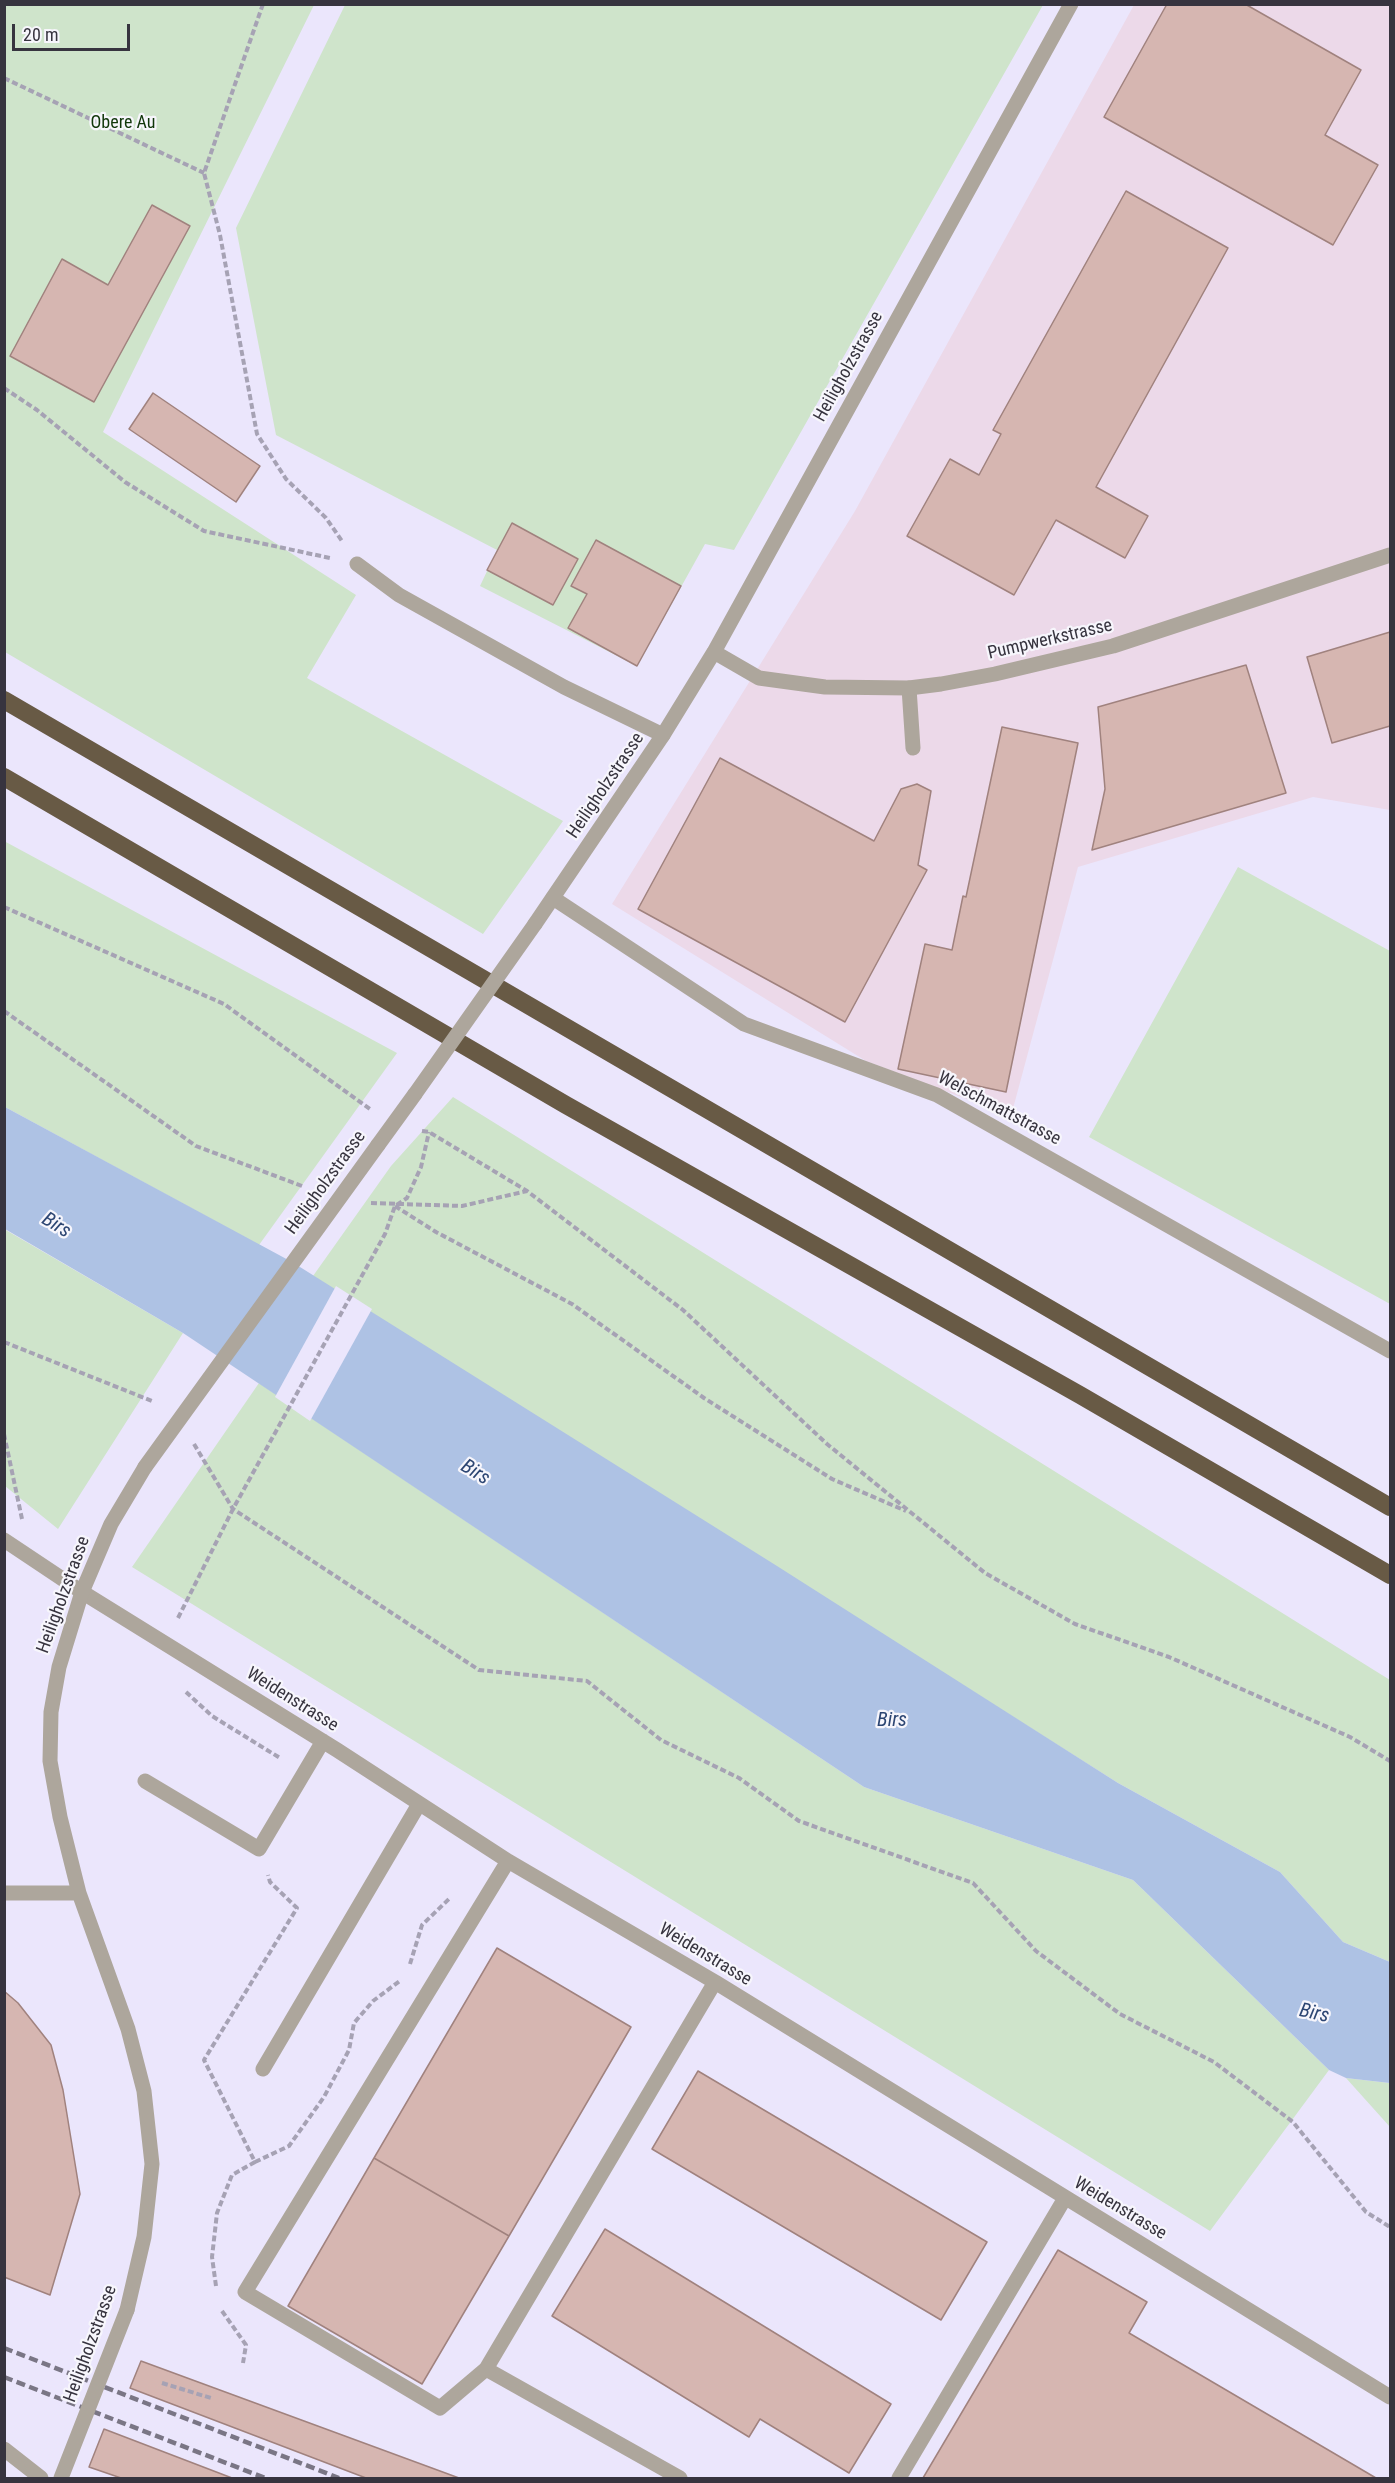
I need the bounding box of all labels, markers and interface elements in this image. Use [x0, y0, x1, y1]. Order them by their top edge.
scale bar [15, 12, 134, 50]
text: 20 m [23, 24, 58, 45]
park label: Obere Au [90, 112, 156, 134]
street label: Heiligholzstrasse [810, 308, 888, 426]
street label: Pumpwerkstrasse [986, 615, 1114, 665]
street label: Heiligholzstrasse [563, 729, 649, 843]
street label: Welschmattstrasse [934, 1067, 1064, 1151]
street label: Heiligholzstrasse [281, 1127, 371, 1239]
water label: Birs [37, 1208, 75, 1244]
water label: Birs [456, 1455, 494, 1491]
street label: Heiligholzstrasse [33, 1534, 95, 1656]
street label: Weidenstrasse [242, 1663, 342, 1737]
water label: Birs [877, 1709, 907, 1733]
street label: Weidenstrasse [655, 1919, 755, 1991]
water label: Birs [1297, 1999, 1331, 2029]
street label: Weidenstrasse [1070, 2173, 1170, 2245]
street label: Heiligholzstrasse [60, 2283, 122, 2405]

